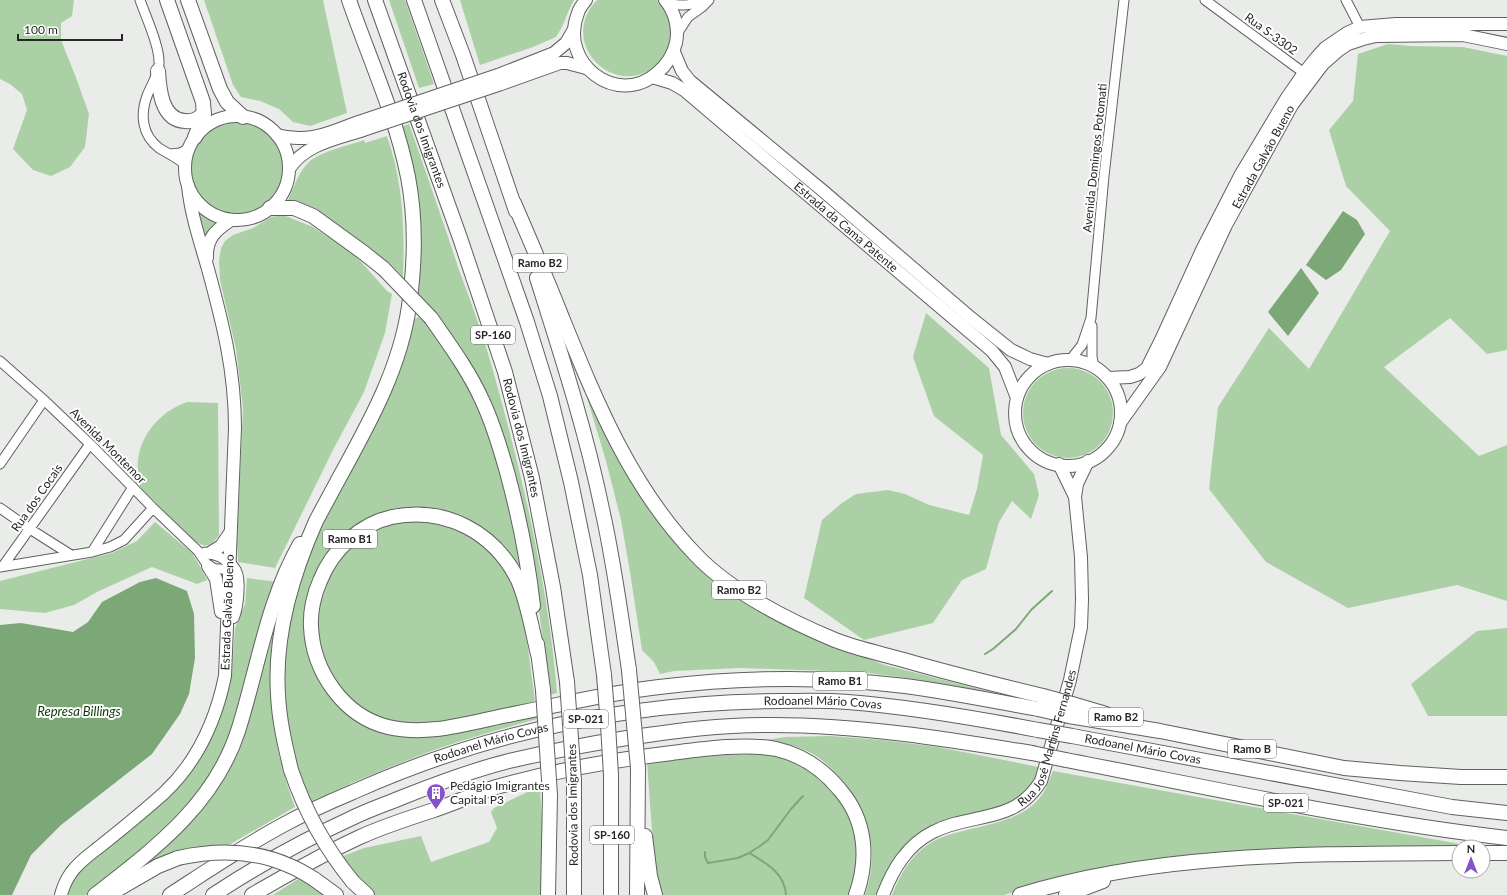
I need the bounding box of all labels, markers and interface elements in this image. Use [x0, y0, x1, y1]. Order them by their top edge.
street label: Rua S-3302 [1242, 9, 1301, 58]
scale bar [18, 16, 122, 42]
text: 100 m [24, 22, 58, 37]
street label: Rodovia dos Imigrantes [394, 70, 450, 190]
street label: Avenida Domingos Potomati [1079, 83, 1110, 233]
street label: Estrada Galvão Bueno [1228, 102, 1298, 211]
street label: Estrada da Cama Patente [791, 178, 901, 275]
road number: Ramo B2 [513, 254, 567, 272]
road number: SP-160 [471, 326, 515, 344]
street label: Rodovia dos Imigrantes [500, 377, 544, 499]
street label: Avenida Montemor [67, 405, 150, 487]
street label: Rua dos Cocais [8, 461, 65, 534]
road number: Ramo B1 [323, 530, 377, 548]
street label: Estrada Galvão Bueno [217, 554, 237, 671]
road number: Ramo B2 [712, 581, 766, 599]
street label: Rua José Martins Fernandes [1014, 668, 1079, 810]
road number: Ramo B1 [813, 672, 867, 690]
street label: Rodoanel Mário Covas [764, 693, 883, 712]
water label: Represa Billings [37, 703, 121, 719]
road number: Ramo B2 [1089, 708, 1143, 726]
road number: SP-021 [564, 710, 608, 728]
street label: Rodoanel Mário Covas [432, 719, 549, 766]
street label: Rodoanel Mário Covas [1083, 730, 1202, 767]
road number: Ramo B [1228, 740, 1276, 758]
street label: Rodovia dos Imigrantes [564, 744, 581, 866]
place label: Pedágio Imigrantes Capital P3 [450, 778, 550, 807]
building icon: Pedágio Imigrantes Capital P3 [425, 782, 447, 810]
road number: SP-021 [1264, 794, 1308, 812]
road number: SP-160 [590, 826, 634, 844]
north arrow [1451, 839, 1491, 879]
text: N [1467, 842, 1475, 855]

